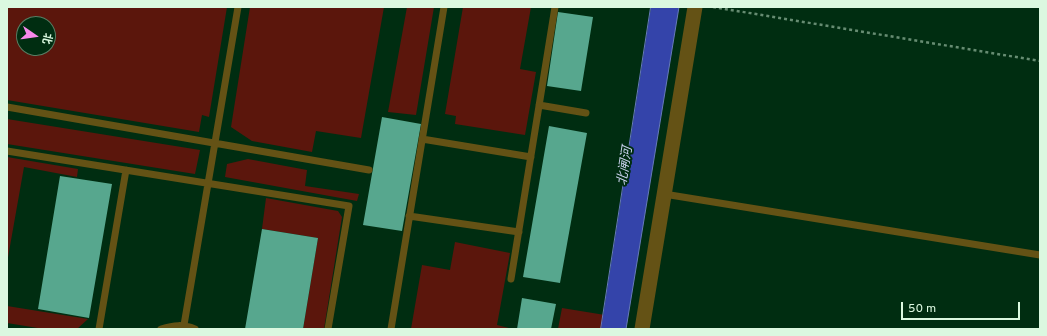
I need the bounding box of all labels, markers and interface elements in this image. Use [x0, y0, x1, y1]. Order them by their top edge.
north arrow [16, 16, 56, 56]
text: 北 [39, 32, 55, 45]
water label: 北闸河 [615, 146, 637, 186]
scale bar [903, 294, 1022, 320]
text: 50 m [908, 301, 936, 317]

